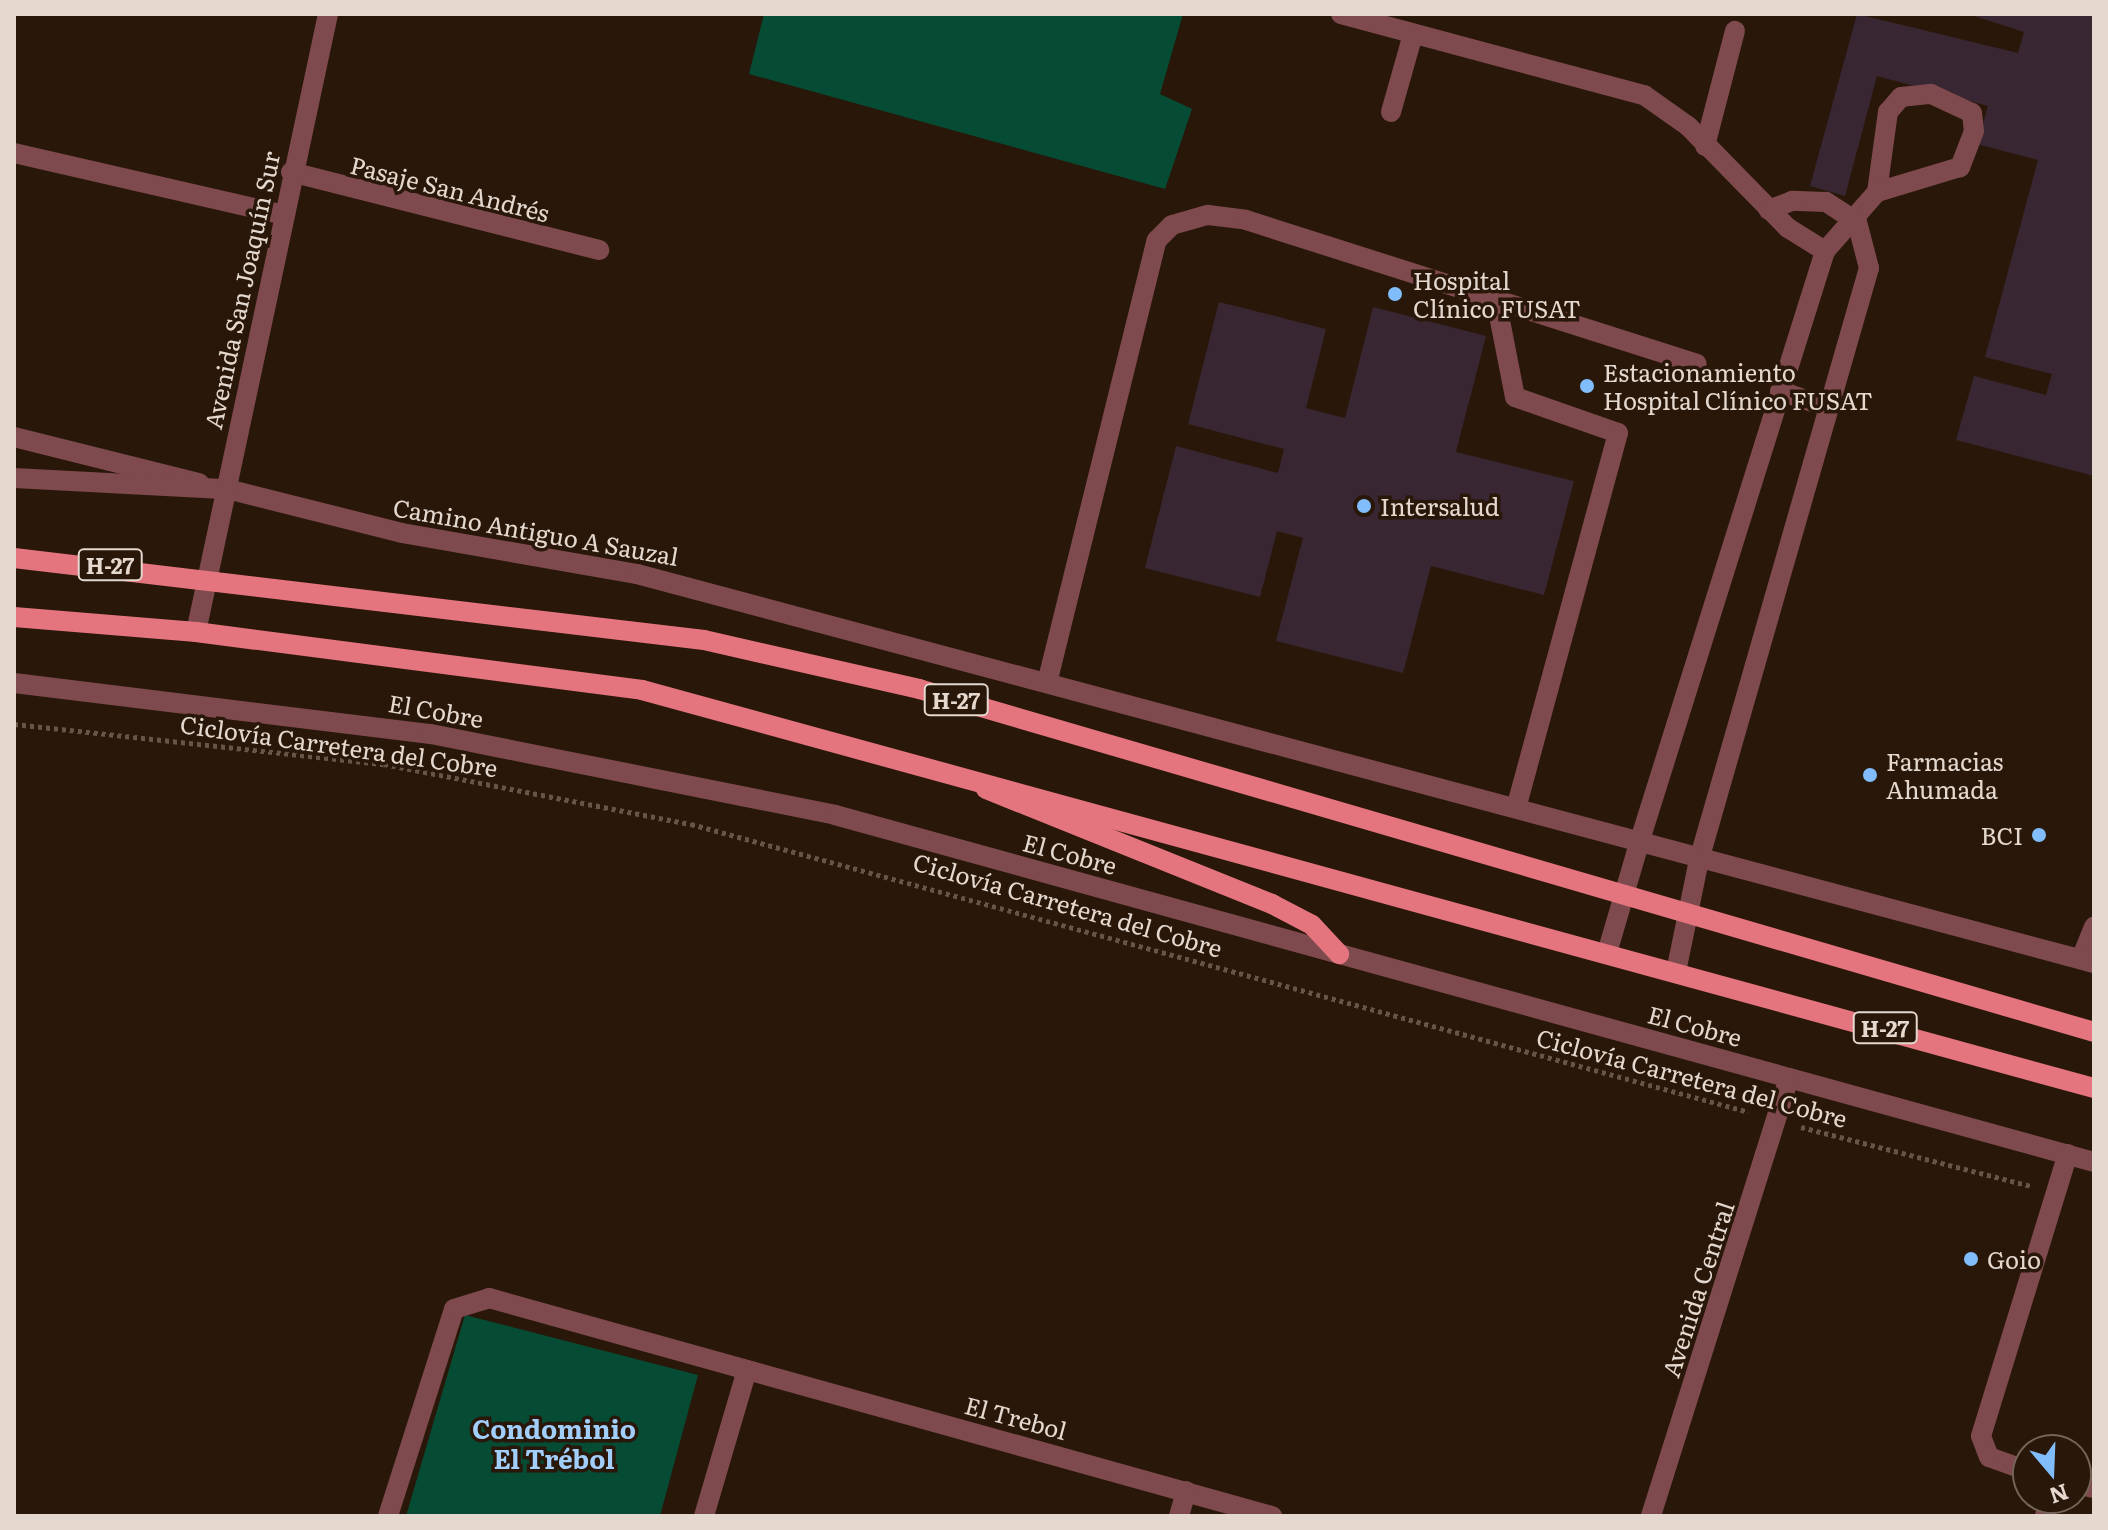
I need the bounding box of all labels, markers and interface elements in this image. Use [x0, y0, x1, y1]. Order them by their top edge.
street label: Avenida San Joaquín Sur [197, 149, 285, 431]
street label: Pasaje San Andrés [347, 149, 553, 227]
place label: Hospital Clínico FUSAT [1413, 266, 1581, 322]
marker: Hospital Clínico FUSAT [1384, 283, 1406, 305]
place label: Estacionamiento Hospital Clínico FUSAT [1603, 358, 1873, 414]
marker: Estacionamiento Hospital Clínico FUSAT [1578, 377, 1596, 395]
street label: Camino Antiguo A Sauzal [391, 492, 681, 570]
place label: Intersalud [1380, 492, 1499, 520]
marker: Intersalud [1355, 497, 1373, 515]
road number: H-27 [76, 547, 144, 583]
road number: H-27 [922, 682, 990, 718]
street label: El Cobre [386, 687, 486, 733]
street label: Ciclovía Carretera del Cobre [179, 708, 499, 782]
place label: Farmacias Ahumada [1886, 747, 2003, 803]
marker: Farmacias Ahumada [1861, 766, 1879, 784]
place label: BCI [1981, 821, 2023, 849]
marker: BCI [2030, 826, 2048, 844]
street label: El Cobre [1020, 827, 1120, 879]
street label: Ciclovía Carretera del Cobre [910, 846, 1226, 962]
street label: El Cobre [1645, 999, 1745, 1051]
road number: H-27 [1851, 1010, 1919, 1046]
street label: Ciclovía Carretera del Cobre [1534, 1022, 1850, 1132]
street label: Avenida Central [1655, 1197, 1739, 1381]
place label: Goio [1987, 1245, 2041, 1273]
marker: Goio [1962, 1250, 1980, 1268]
street label: El Trebol [962, 1390, 1070, 1444]
district label: Condominio El Trébol [472, 1412, 636, 1474]
north arrow [2012, 1434, 2092, 1514]
text: N [2045, 1477, 2073, 1514]

